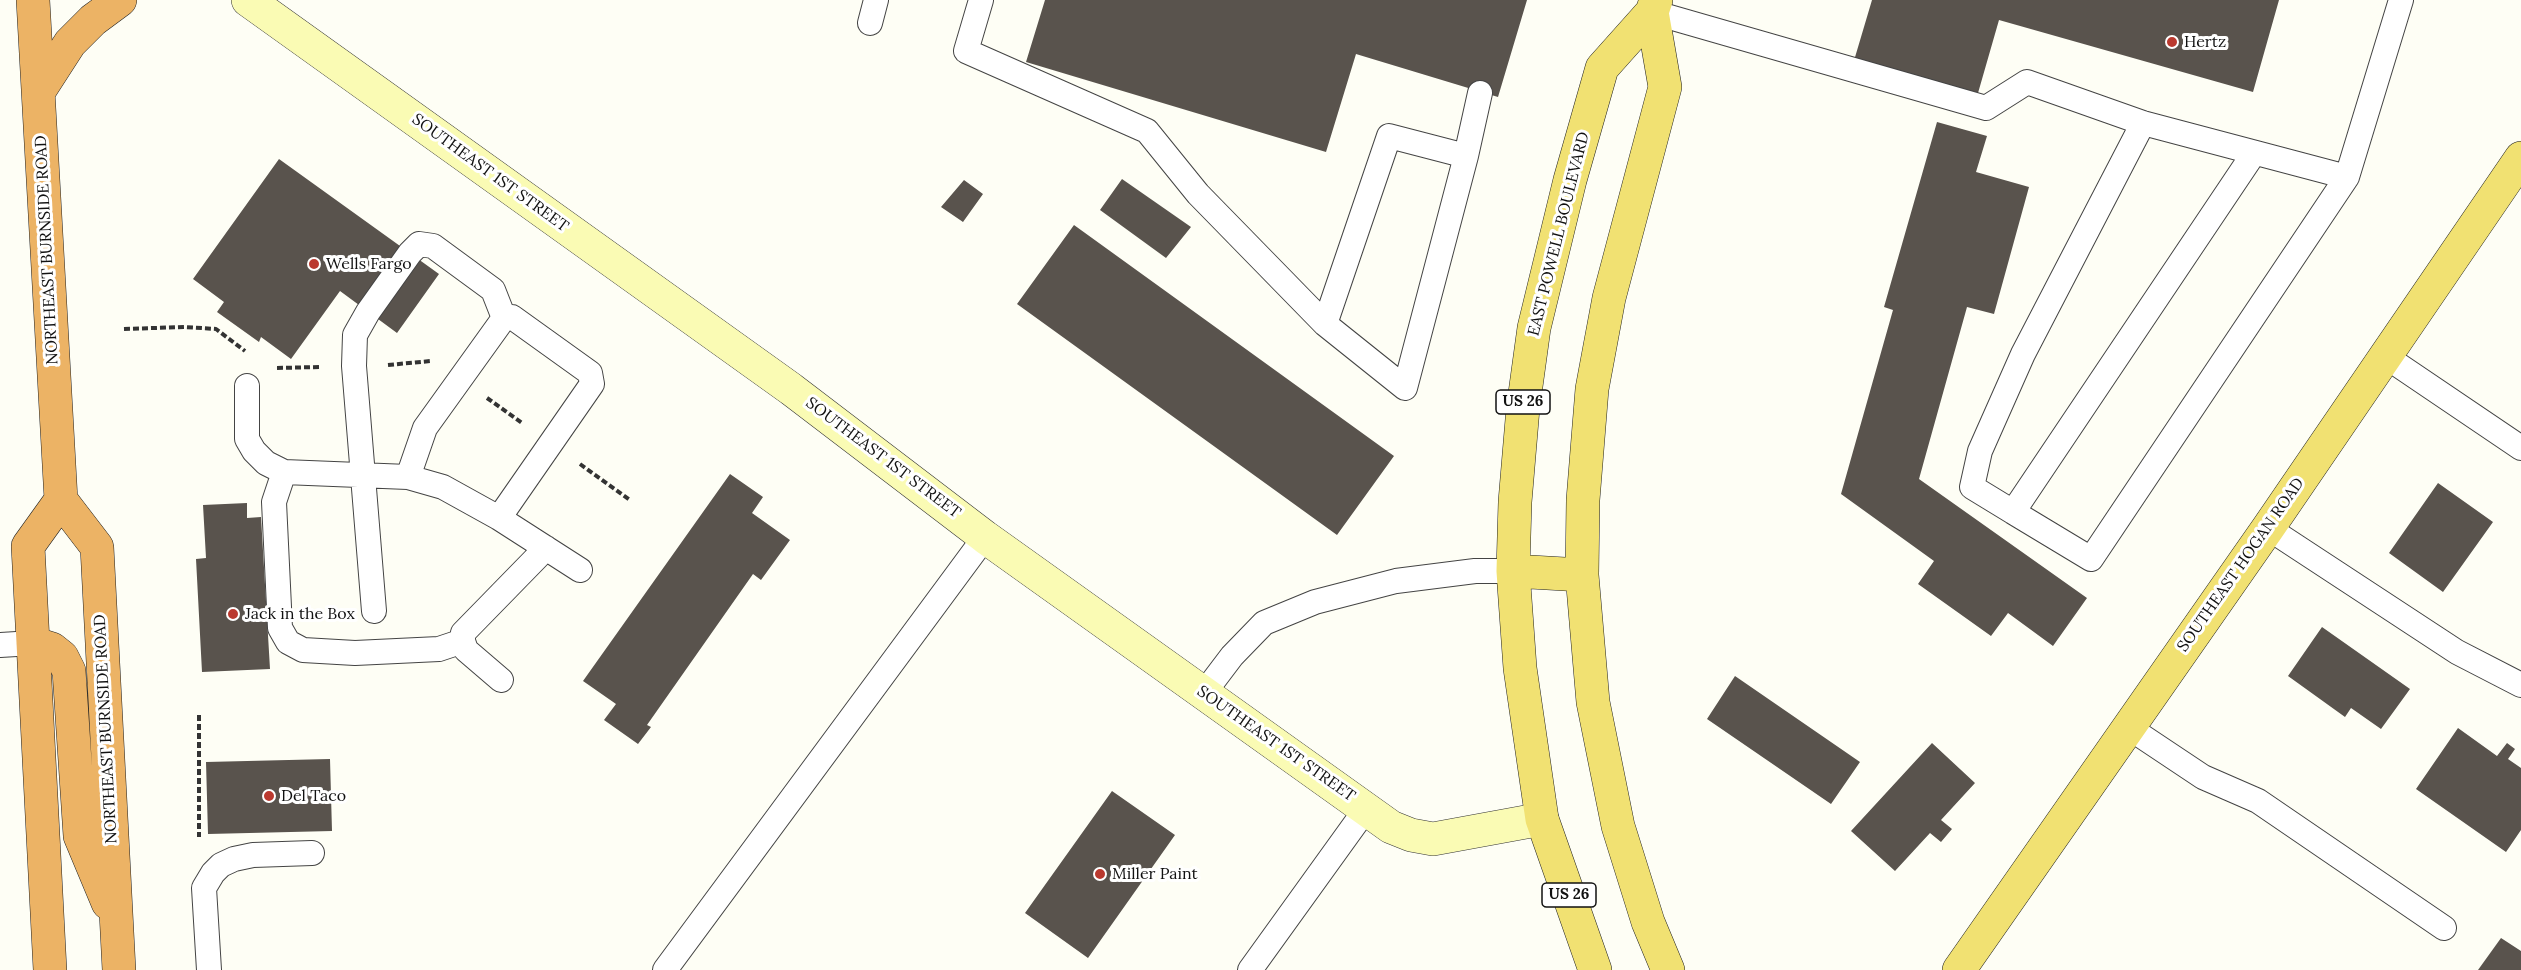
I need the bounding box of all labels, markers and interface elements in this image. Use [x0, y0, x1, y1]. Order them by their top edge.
place label: Hertz [2184, 32, 2226, 52]
marker: Hertz [2165, 35, 2179, 49]
street label: SOUTHEAST 1ST STREET [408, 110, 572, 236]
street label: EAST POWELL BOULEVARD [1524, 130, 1594, 338]
street label: NORTHEAST BURNSIDE ROAD [31, 135, 63, 365]
place label: Wells Fargo [326, 254, 412, 274]
marker: Wells Fargo [307, 257, 321, 271]
road number: US 26 [1496, 390, 1550, 414]
street label: SOUTHEAST 1ST STREET [802, 394, 964, 522]
street label: SOUTHEAST HOGAN ROAD [2173, 474, 2309, 656]
place label: Jack in the Box [245, 604, 355, 624]
marker: Jack in the Box [226, 607, 240, 621]
street label: NORTHEAST BURNSIDE ROAD [90, 614, 122, 844]
street label: SOUTHEAST 1ST STREET [1193, 682, 1359, 806]
place label: Del Taco [281, 786, 346, 806]
marker: Del Taco [262, 789, 276, 803]
place label: Miller Paint [1112, 864, 1198, 884]
marker: Miller Paint [1093, 867, 1107, 881]
road number: US 26 [1542, 883, 1596, 907]

